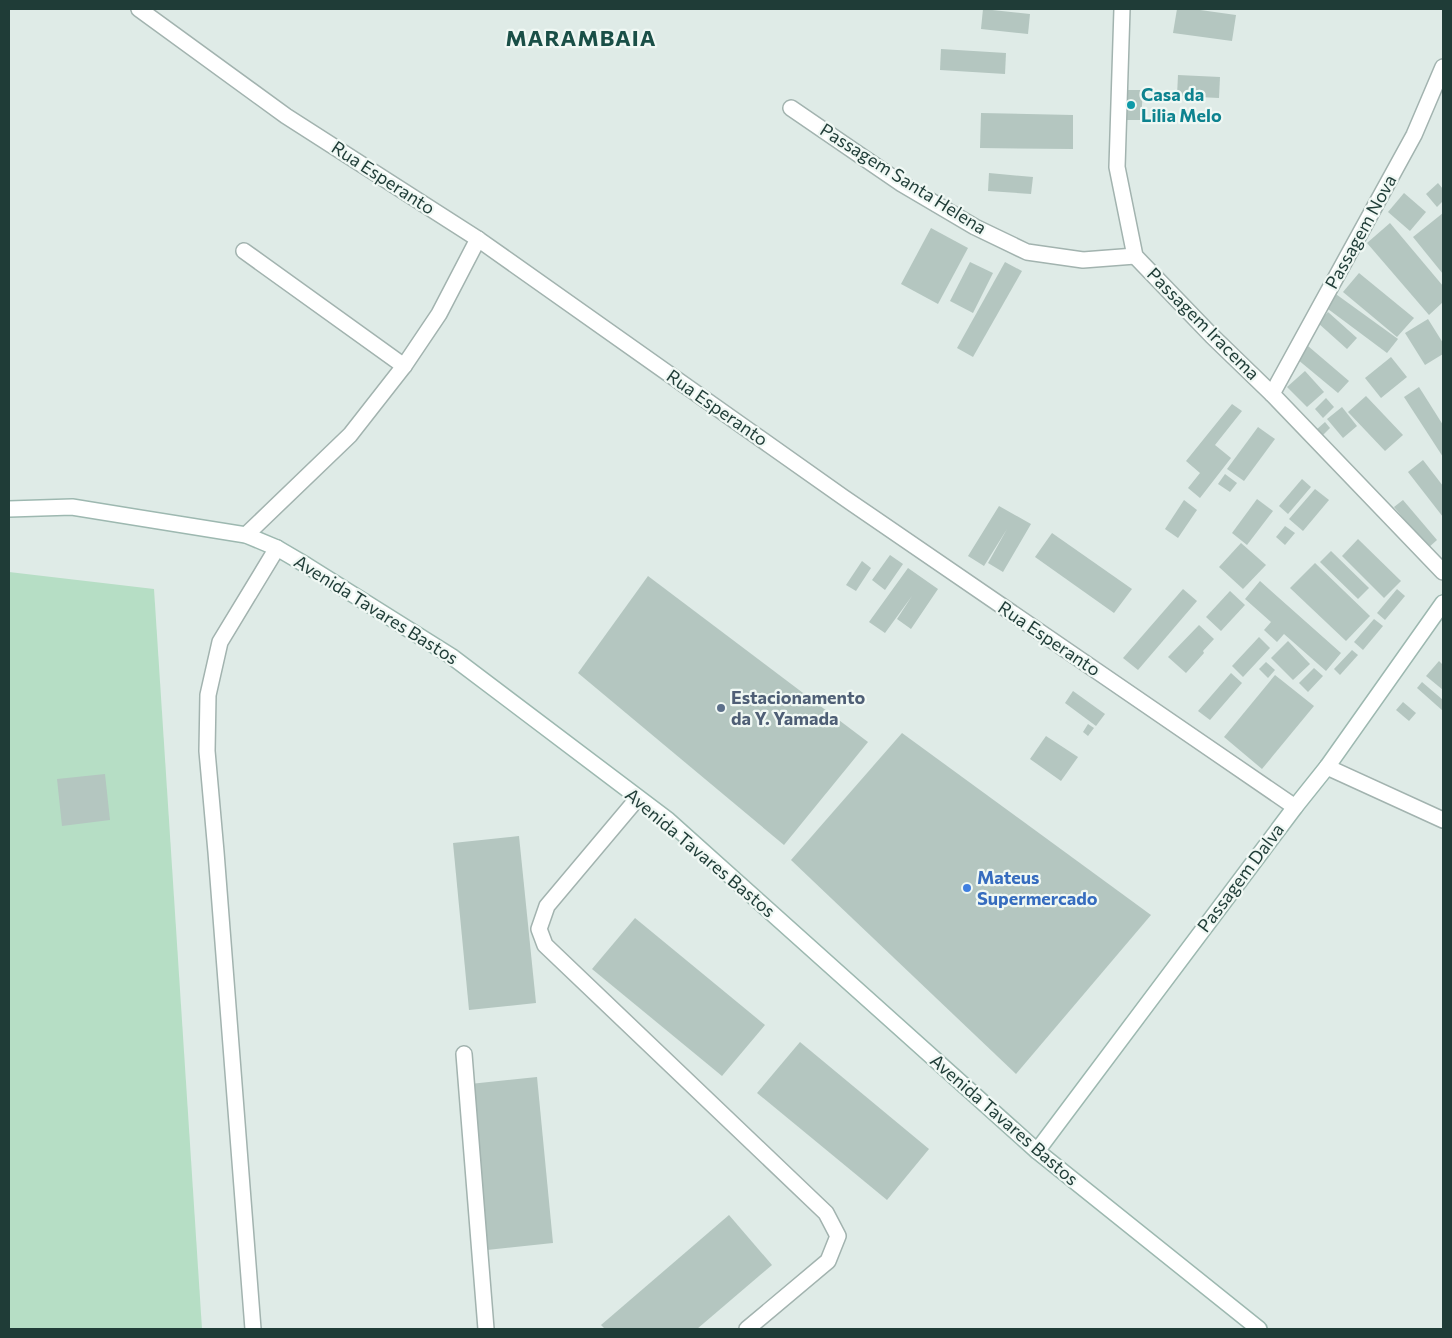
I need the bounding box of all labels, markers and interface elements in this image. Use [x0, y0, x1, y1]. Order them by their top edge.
district label: MARAMBAIA [505, 24, 657, 51]
place label: Casa da Lilia Melo [1141, 83, 1222, 126]
marker: Casa da Lilia Melo [1125, 99, 1137, 111]
street label: Passagem Santa Helena [816, 118, 991, 238]
street label: Rua Esperanto [328, 136, 439, 219]
street label: Passagem Nova [1320, 171, 1401, 292]
street label: Passagem Iracema [1143, 263, 1264, 384]
street label: Rua Esperanto [663, 364, 772, 450]
street label: Avenida Tavares Bastos [290, 550, 463, 669]
street label: Rua Esperanto [994, 596, 1105, 680]
place label: Estacionamento da Y. Yamada [731, 686, 866, 729]
marker: Estacionamento da Y. Yamada [715, 702, 727, 714]
street label: Avenida Tavares Bastos [621, 783, 780, 921]
street label: Passagem Dalva [1192, 819, 1288, 936]
place label: Mateus Supermercado [977, 866, 1098, 909]
marker: Mateus Supermercado [961, 882, 973, 894]
street label: Avenida Tavares Bastos [926, 1049, 1083, 1190]

